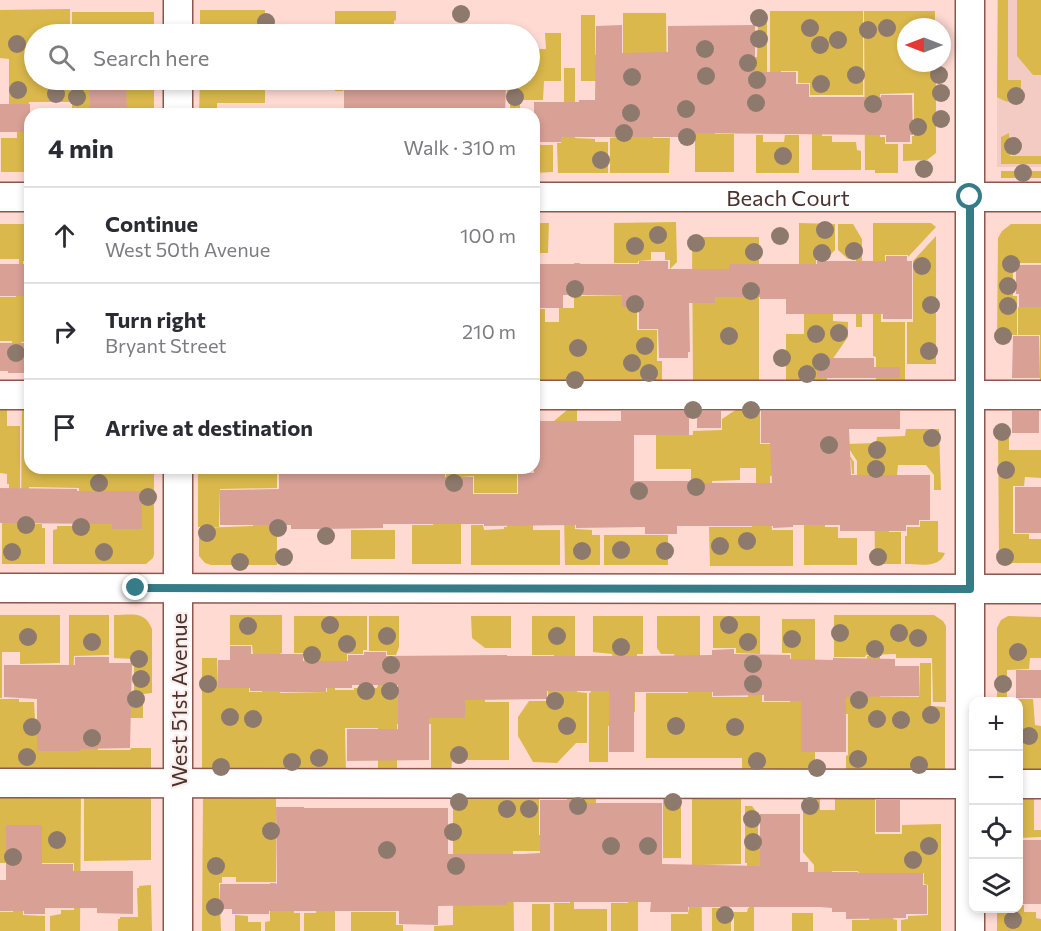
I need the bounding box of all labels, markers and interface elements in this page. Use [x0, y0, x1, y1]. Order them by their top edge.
north arrow [897, 18, 951, 72]
search box [24, 24, 540, 90]
icon: search [45, 41, 78, 74]
text: Search here [93, 44, 209, 71]
text: 4 min [48, 132, 114, 163]
text: Walk · 310 m [404, 135, 516, 159]
route start [956, 183, 982, 209]
street label: Beach Court [726, 184, 850, 211]
text: Continue [105, 210, 198, 237]
icon: ahead [48, 219, 81, 252]
text: 100 m [460, 223, 516, 247]
text: West 50th Avenue [105, 237, 270, 261]
text: Turn right [105, 306, 206, 333]
icon: right [48, 315, 81, 348]
text: 210 m [462, 319, 516, 343]
text: Bryant Street [105, 333, 227, 357]
icon: arrive [48, 411, 81, 444]
text: Arrive at destination [105, 414, 313, 441]
route end [122, 574, 148, 600]
street label: West 51st Avenue [165, 613, 192, 787]
map controls [969, 697, 1023, 913]
button: + [969, 697, 1023, 751]
button: − [969, 751, 1023, 805]
button: locate [969, 805, 1023, 859]
button: layers [969, 859, 1023, 913]

